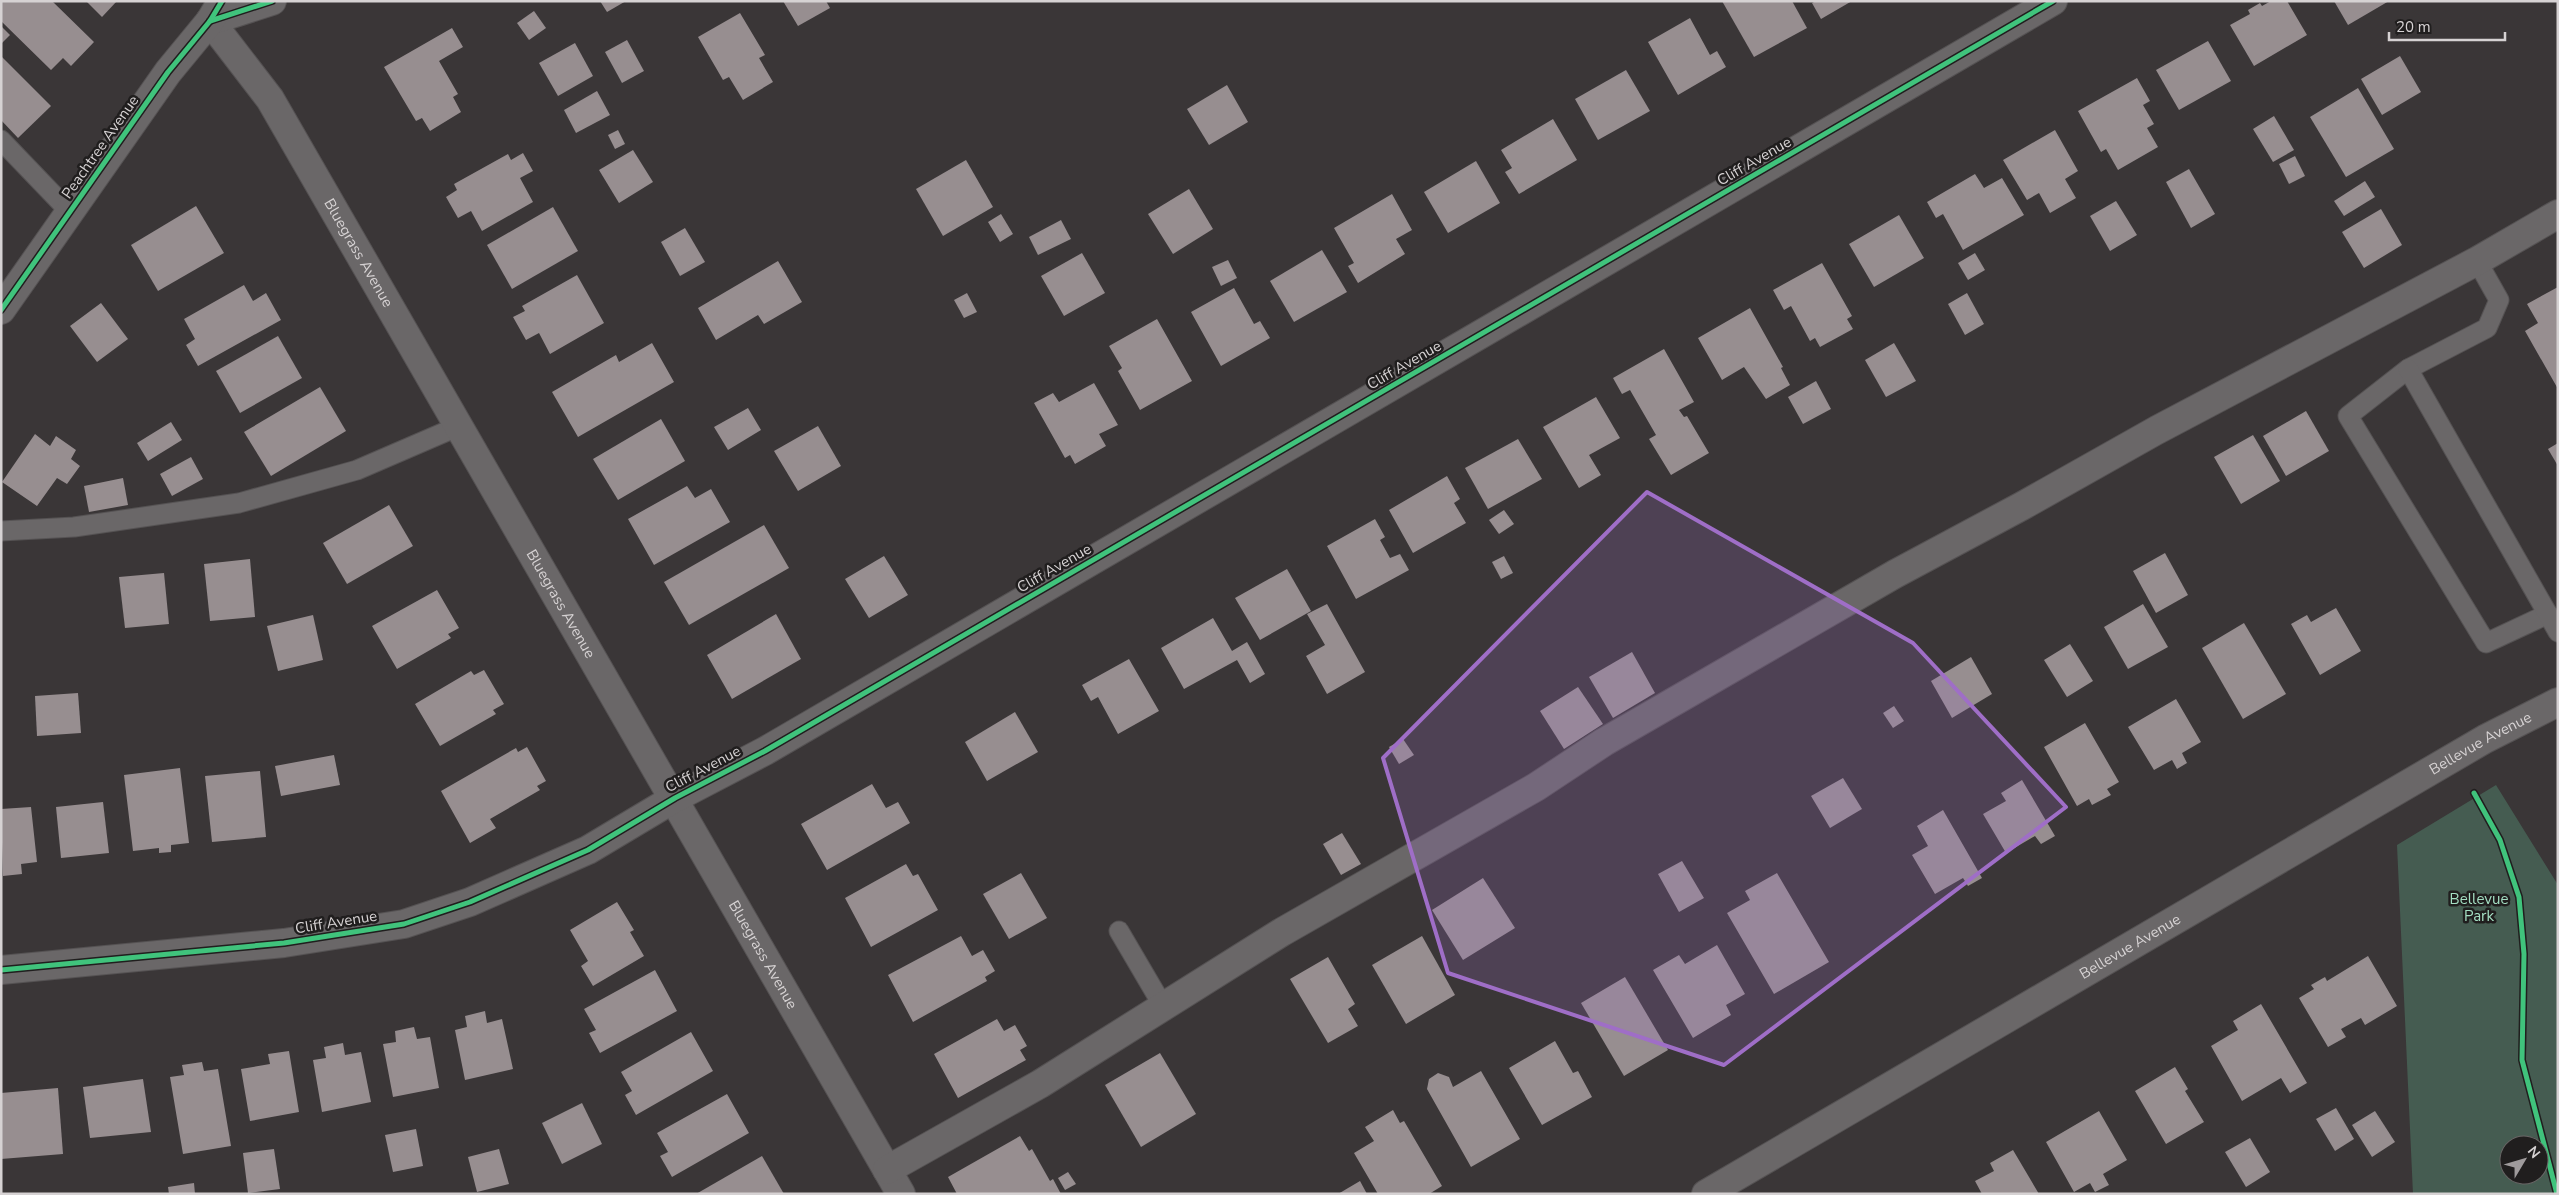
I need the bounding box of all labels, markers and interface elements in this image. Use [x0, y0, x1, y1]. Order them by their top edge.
scale bar [2389, 10, 2505, 42]
text: 20 m [2396, 17, 2431, 37]
street label: Peachtree Avenue [57, 91, 143, 203]
street label: Cliff Avenue [1713, 132, 1795, 190]
street label: Bluegrass Avenue [319, 195, 398, 311]
street label: Cliff Avenue [1363, 336, 1445, 394]
street label: Cliff Avenue [1013, 539, 1095, 597]
street label: Bluegrass Avenue [522, 546, 600, 662]
street label: Bellevue Avenue [2425, 707, 2535, 779]
street label: Cliff Avenue [662, 741, 744, 797]
park label: Bellevue Park [2450, 889, 2508, 926]
street label: Bluegrass Avenue [724, 897, 802, 1013]
street label: Cliff Avenue [294, 906, 378, 938]
street label: Bellevue Avenue [2076, 909, 2184, 984]
north arrow [2499, 1135, 2549, 1185]
text: N [2523, 1142, 2545, 1162]

